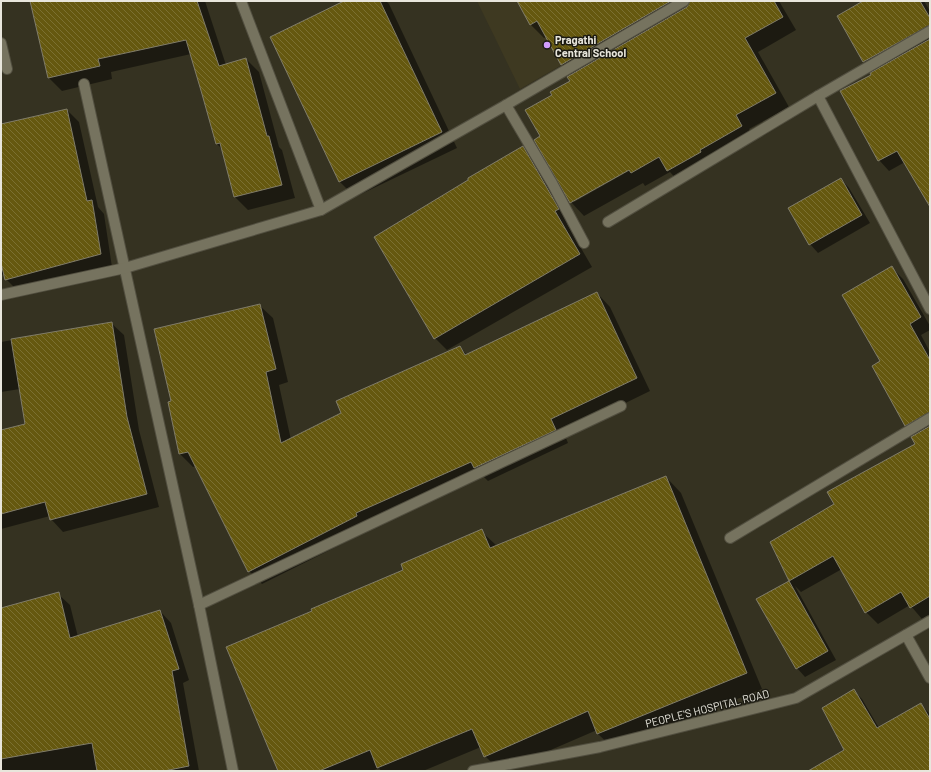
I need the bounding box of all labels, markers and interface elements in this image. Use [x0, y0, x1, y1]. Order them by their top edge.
place label: Pragathi Central School [555, 33, 626, 59]
marker: Pragathi Central School [542, 40, 552, 50]
street label: PEOPLE'S HOSPITAL ROAD [644, 686, 770, 730]

